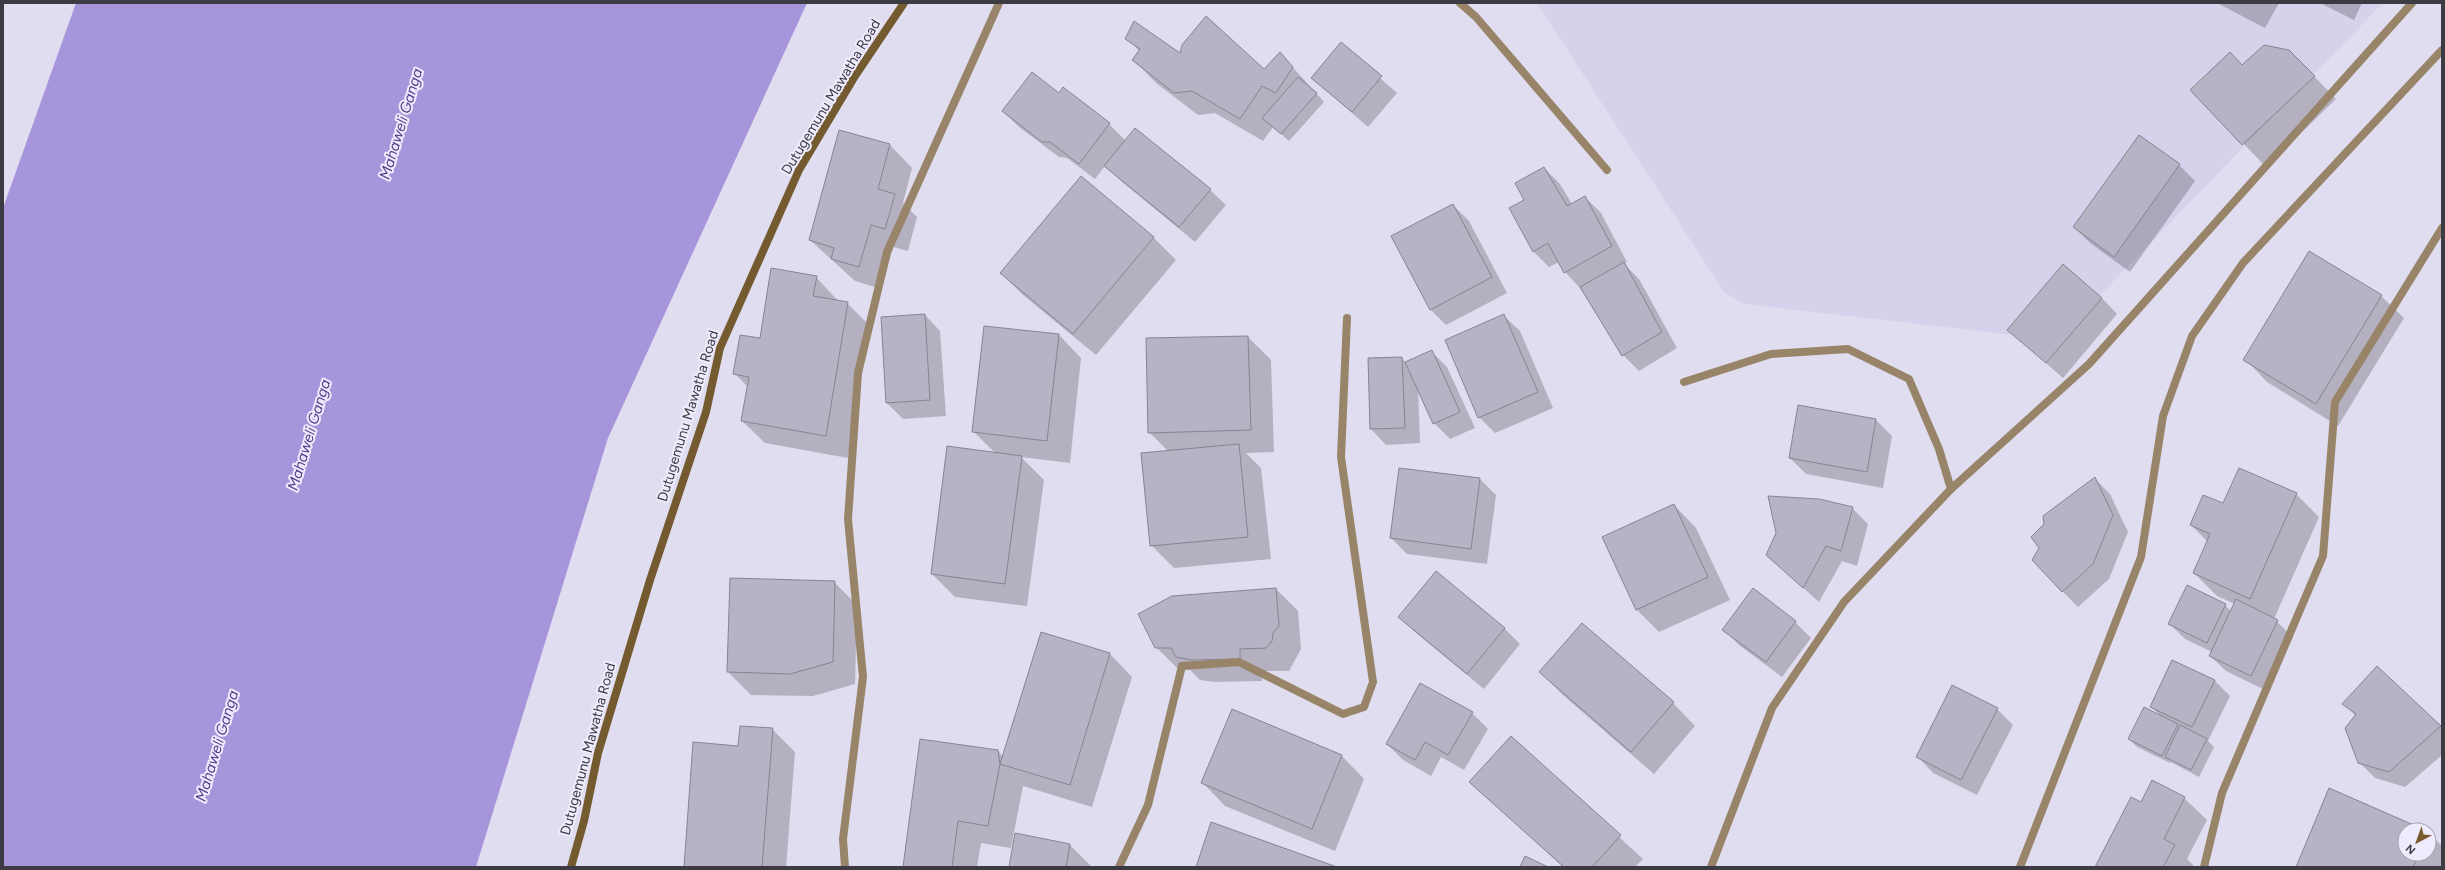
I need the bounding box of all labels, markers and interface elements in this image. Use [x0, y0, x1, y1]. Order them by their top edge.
street label: Dutugemunu Mawatha Road [778, 16, 884, 178]
water label: Mahaweli Ganga [376, 66, 427, 182]
street label: Dutugemunu Mawatha Road [654, 328, 722, 504]
water label: Mahaweli Ganga [284, 377, 335, 493]
street label: Dutugemunu Mawatha Road [557, 661, 619, 837]
water label: Mahaweli Ganga [192, 688, 243, 804]
north arrow [2397, 822, 2437, 862]
text: N [2403, 841, 2418, 857]

